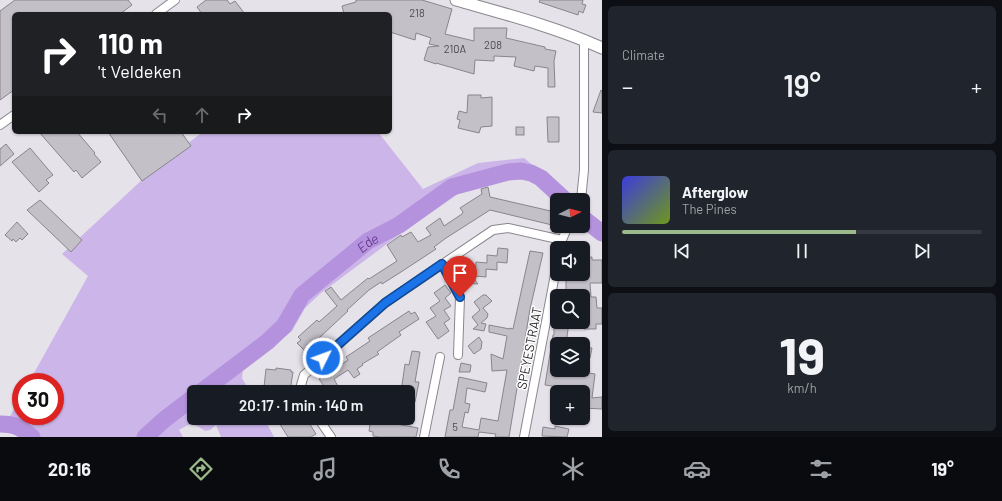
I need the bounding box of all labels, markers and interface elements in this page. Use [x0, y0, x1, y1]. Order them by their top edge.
house number: 218 [409, 6, 425, 19]
text: 110 m [98, 26, 163, 60]
icon: right [32, 28, 84, 80]
house number: 208 [484, 38, 502, 51]
house number: 210A [444, 42, 467, 55]
text: Climate [622, 47, 665, 63]
text: 't Veldeken [98, 60, 181, 82]
text: 19° [783, 67, 821, 103]
text: − [622, 73, 633, 99]
text: + [971, 73, 982, 99]
icon: left [149, 104, 171, 126]
icon: ahead [191, 104, 213, 126]
icon: right [233, 104, 255, 126]
text: Afterglow [682, 183, 748, 201]
north arrow [550, 193, 590, 233]
map controls [550, 193, 590, 425]
text: The Pines [682, 201, 737, 217]
water label: Ede [353, 229, 381, 256]
icon: previous [671, 240, 693, 262]
icon: pause [791, 240, 813, 262]
icon: next [911, 240, 933, 262]
button: sound [550, 241, 590, 281]
pin [443, 256, 477, 297]
icon: arrive [449, 262, 471, 284]
button: search [550, 289, 590, 329]
street label: SPEYESTRAAT [513, 305, 545, 391]
text: 19 [779, 323, 825, 385]
position arrow [302, 337, 344, 379]
button: layers [550, 337, 590, 377]
speed limit sign: 30 [12, 373, 64, 425]
text: km/h [787, 380, 817, 396]
button: + [550, 385, 590, 425]
text: 20:17 · 1 min · 140 m [239, 396, 363, 414]
house number: 5 [452, 420, 458, 433]
icon: directions [187, 455, 215, 483]
icon: music [311, 455, 339, 483]
icon: phone [435, 455, 463, 483]
icon: climate [559, 455, 587, 483]
icon: car [683, 455, 711, 483]
icon: filters [807, 455, 835, 483]
text: 20:16 [48, 458, 91, 480]
text: 19° [931, 458, 954, 480]

